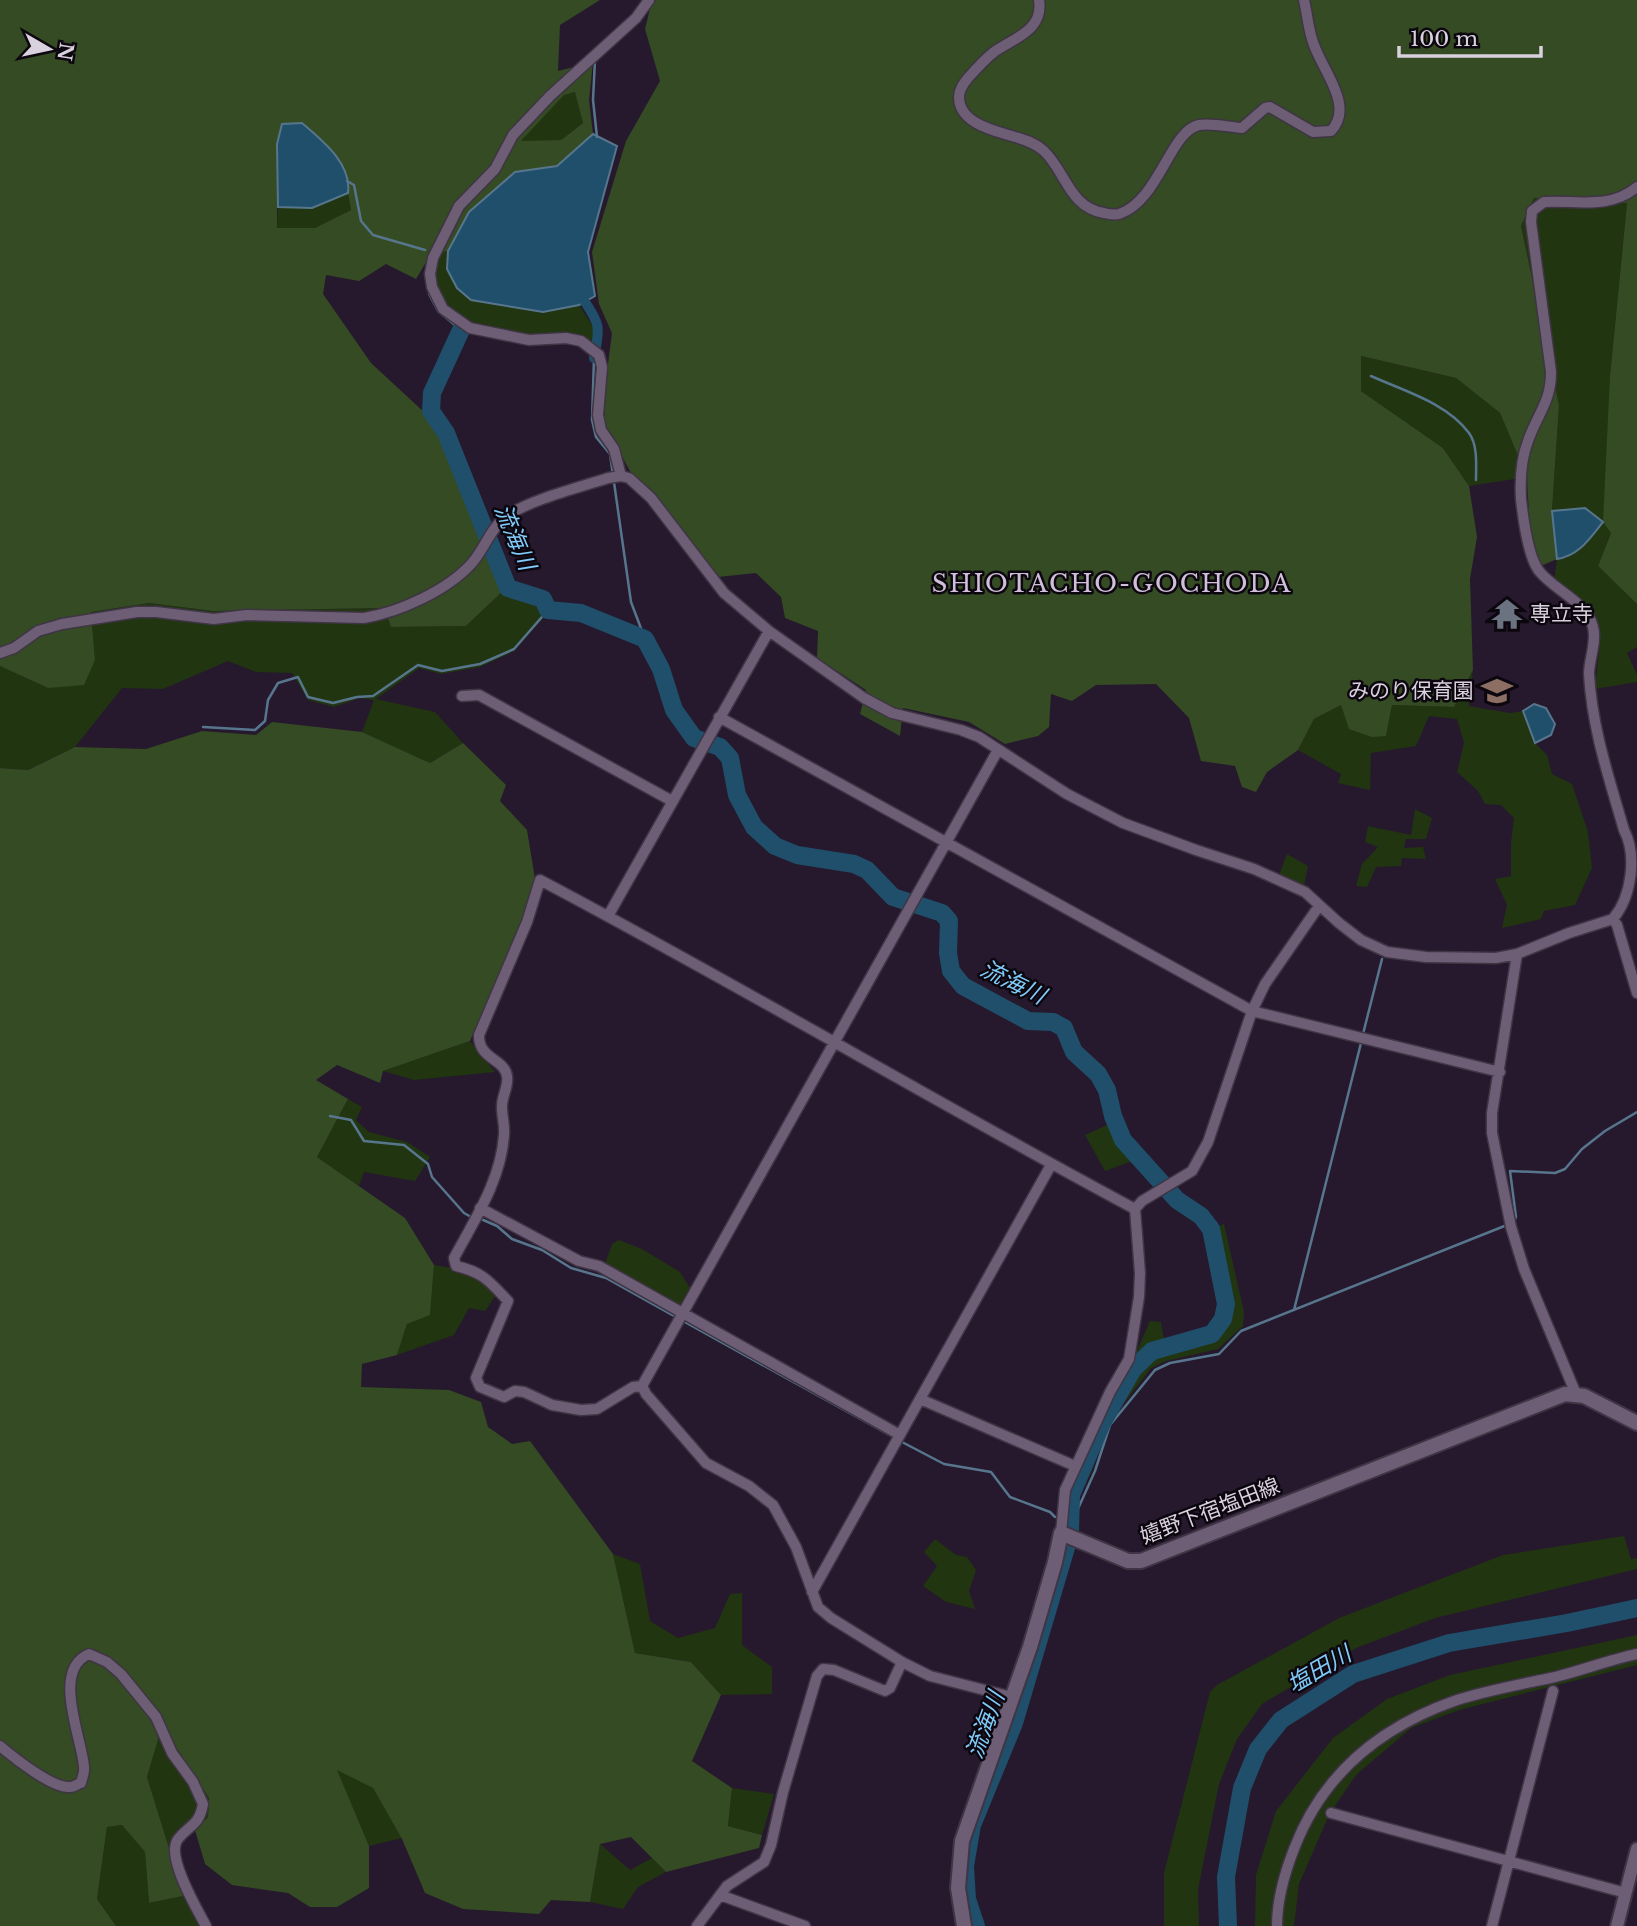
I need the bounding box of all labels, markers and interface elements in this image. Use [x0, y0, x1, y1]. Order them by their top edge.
north arrow [14, 14, 84, 84]
scale bar [1399, 14, 1541, 58]
text: 100 m [1410, 26, 1478, 52]
text: N [53, 41, 78, 62]
water label: 流海川 [489, 500, 543, 577]
district label: SHIOTACHO-GOCHODA [932, 569, 1292, 598]
temple icon: 専立寺 [1490, 597, 1524, 631]
place label: 専立寺 [1530, 601, 1593, 627]
school or university icon: みのり保育園 [1480, 674, 1514, 708]
place label: みのり保育園 [1348, 678, 1474, 704]
water label: 流海川 [976, 954, 1053, 1011]
street label: 嬉野下宿塩田線 [1137, 1473, 1283, 1549]
water label: 塩田川 [1282, 1638, 1358, 1698]
water label: 流海川 [960, 1685, 1011, 1762]

